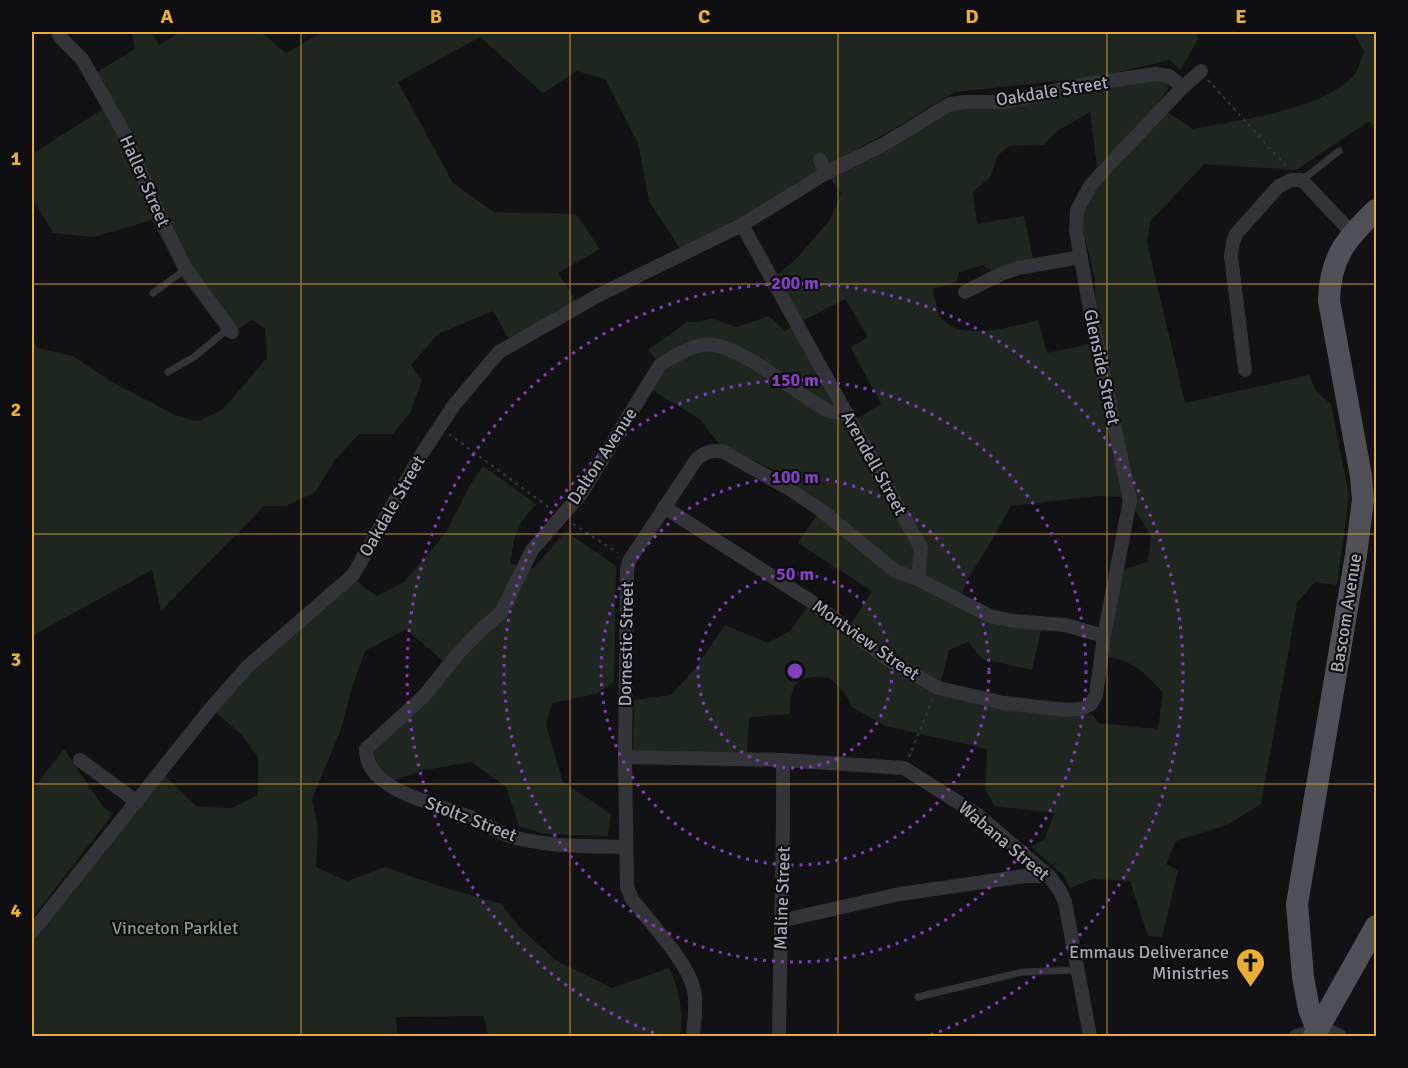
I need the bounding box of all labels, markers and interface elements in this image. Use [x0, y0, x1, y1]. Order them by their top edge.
text: A [161, 4, 174, 29]
text: B [430, 4, 442, 29]
text: C [698, 4, 710, 29]
text: D [965, 4, 979, 29]
text: E [1235, 4, 1247, 29]
street label: Oakdale Street [994, 71, 1110, 111]
street label: Haller Street [115, 132, 175, 230]
text: 1 [11, 146, 22, 171]
text: 200 m [771, 272, 819, 294]
street label: Glenside Street [1079, 307, 1125, 427]
text: 150 m [771, 369, 819, 391]
text: 2 [11, 397, 21, 422]
street label: Dalton Avenue [562, 403, 642, 509]
street label: Arendell Street [836, 407, 912, 519]
street label: Oakdale Street [354, 451, 430, 561]
text: 100 m [771, 466, 819, 488]
street label: Bascom Avenue [1326, 552, 1366, 674]
text: 50 m [776, 563, 814, 585]
street label: Dornestic Street [614, 581, 638, 707]
street label: Montview Street [808, 595, 924, 685]
text: 3 [11, 647, 21, 672]
centre of rings [785, 661, 805, 681]
street label: Stoltz Street [422, 792, 520, 846]
street label: Wabana Street [954, 797, 1054, 885]
street label: Maline Street [769, 846, 795, 950]
text: 4 [11, 898, 22, 923]
park label: Vinceton Parklet [112, 917, 238, 939]
place label: Emmaus Deliverance Ministries [1069, 941, 1229, 984]
church icon: Emmaus Deliverance Ministries [1234, 946, 1266, 988]

